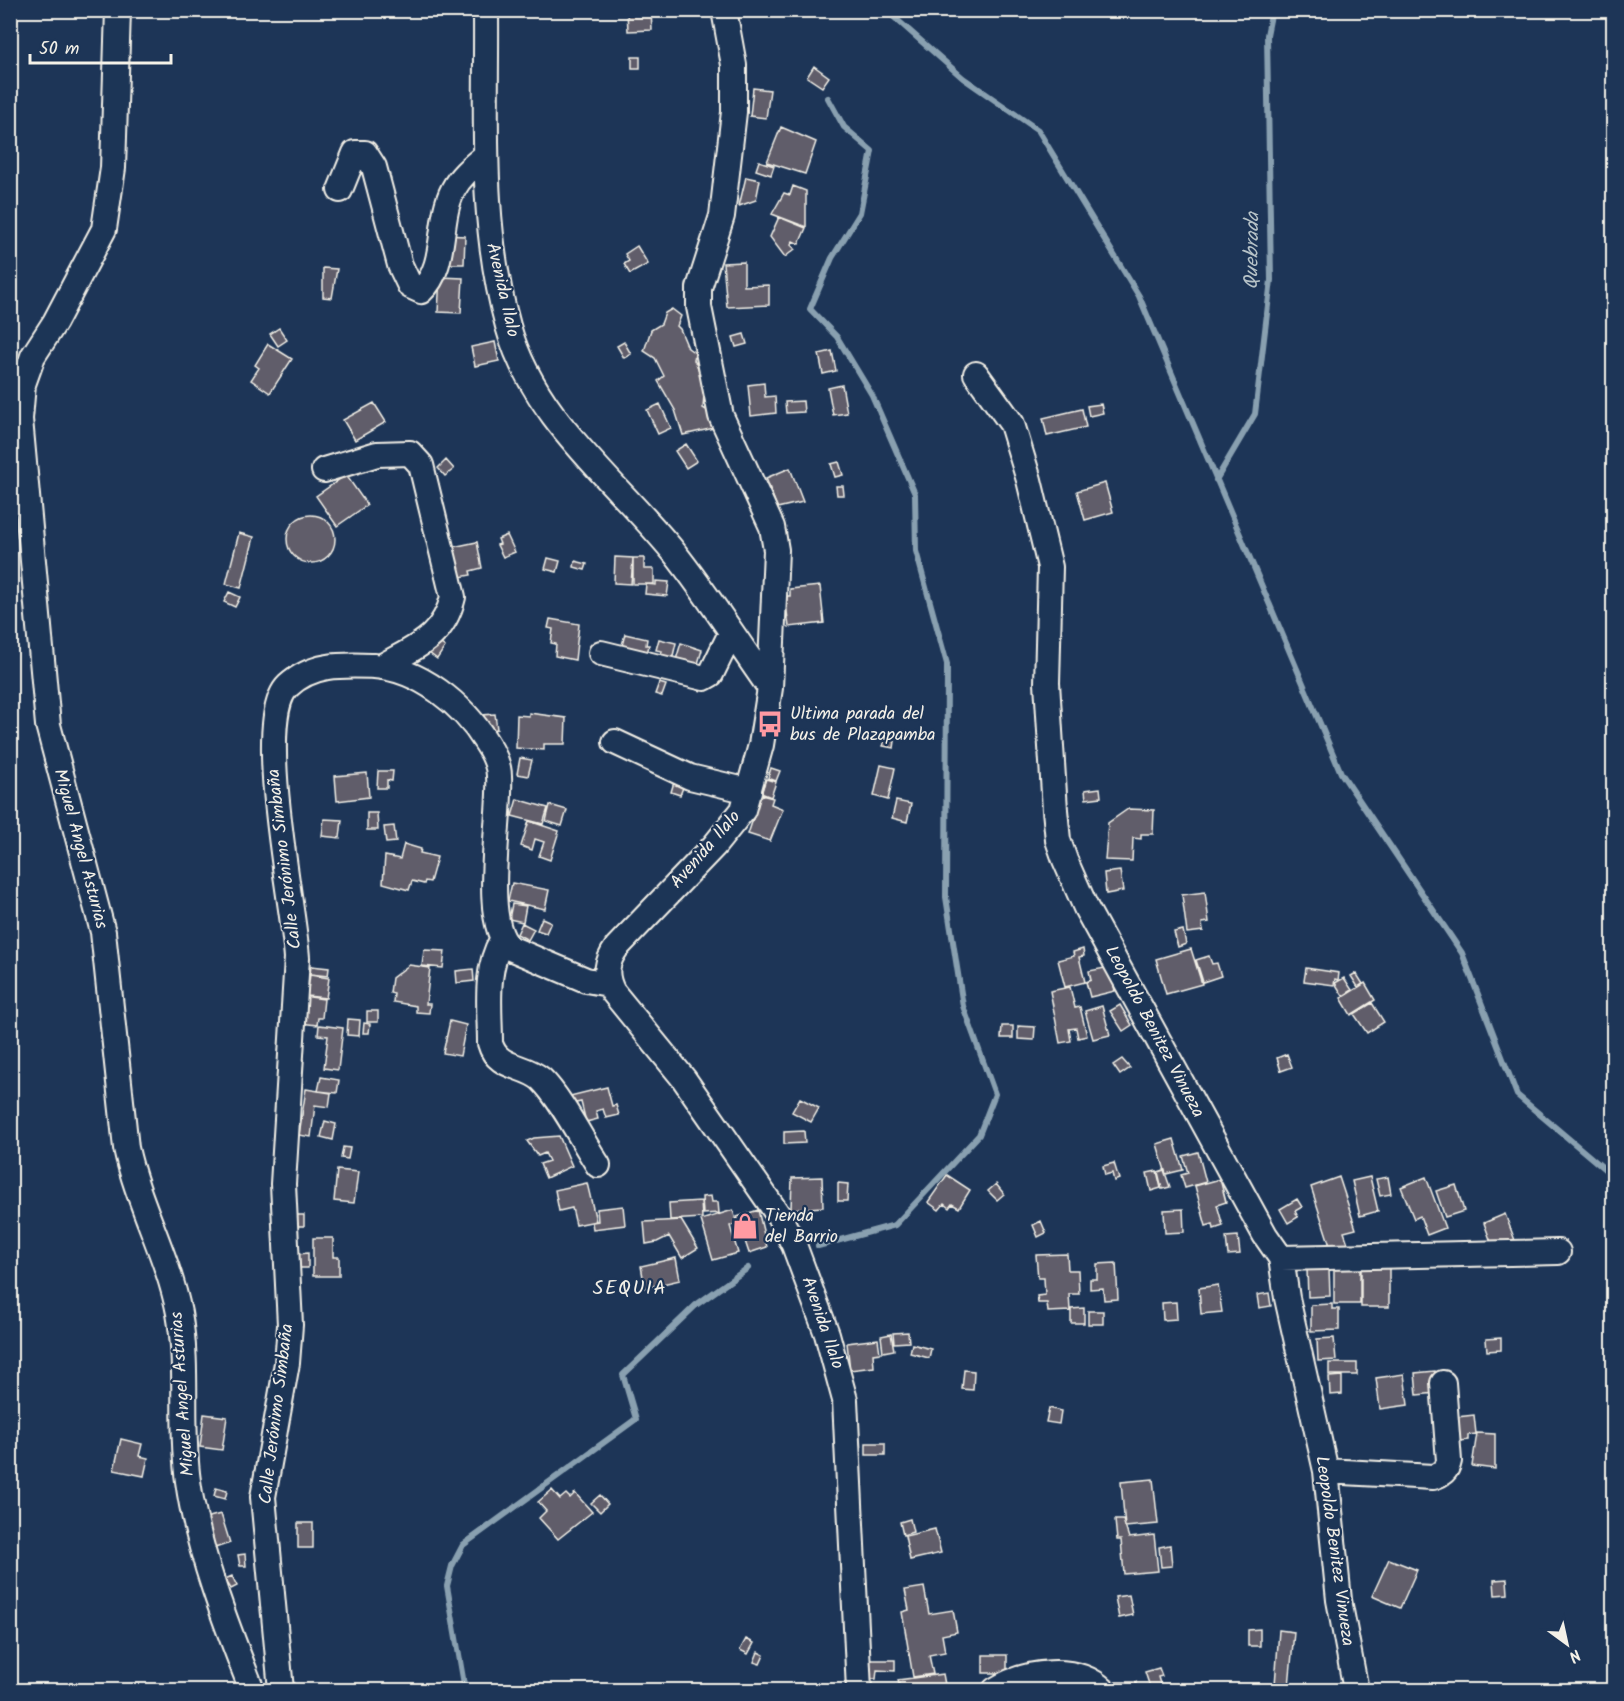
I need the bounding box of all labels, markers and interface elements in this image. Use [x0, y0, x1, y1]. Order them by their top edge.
scale bar [30, 27, 171, 65]
text: 50 m [39, 35, 79, 64]
water label: Quebrada [1236, 210, 1270, 290]
street label: Avenida Ilalo [477, 240, 527, 340]
place label: Ultima parada del bus de Plazapamba [790, 700, 936, 750]
bus stop icon: Ultima parada del bus de Plazapamba [755, 709, 785, 739]
street label: Miguel Angel Asturias [45, 766, 115, 933]
street label: Calle Jerónimo Simbaña [260, 767, 310, 951]
street label: Avenida Ilalo [664, 804, 748, 896]
street label: Leopoldo Benitez Vinueza [1096, 941, 1212, 1123]
place label: Tienda del Barrio [765, 1202, 838, 1252]
shop icon: Tienda del Barrio [730, 1211, 760, 1241]
district label: SEQUIA [593, 1273, 667, 1305]
street label: Avenida Ilalo [793, 1273, 851, 1373]
street label: Miguel Angel Asturias [163, 1310, 203, 1477]
street label: Calle Jerónimo Simbaña [252, 1322, 302, 1506]
street label: Leopoldo Benitez Vinueza [1306, 1454, 1362, 1648]
north arrow [1537, 1614, 1597, 1674]
text: N [1563, 1642, 1585, 1669]

